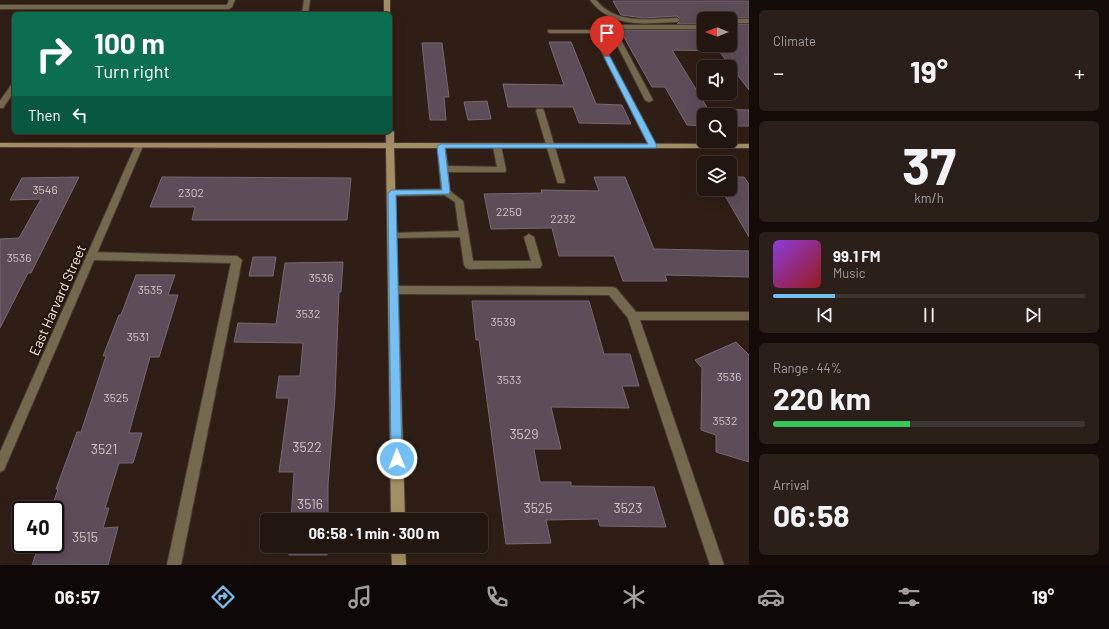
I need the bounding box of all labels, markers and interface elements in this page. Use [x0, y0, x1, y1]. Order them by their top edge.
north arrow [697, 12, 737, 52]
map controls [697, 12, 737, 196]
pin [590, 16, 624, 57]
icon: arrive [596, 22, 618, 44]
text: 100 m [94, 26, 165, 60]
icon: right [28, 28, 80, 80]
text: Climate [773, 33, 816, 49]
text: 19° [910, 53, 948, 89]
text: − [773, 59, 784, 85]
text: + [1074, 59, 1085, 85]
text: Turn right [94, 60, 170, 82]
button: sound [697, 60, 737, 100]
icon: left [69, 104, 91, 126]
text: Then [28, 106, 61, 124]
button: search [697, 108, 737, 148]
text: 37 [902, 133, 956, 195]
button: layers [697, 156, 737, 196]
house number: 3546 [32, 182, 58, 196]
house number: 2302 [178, 185, 204, 199]
text: km/h [914, 190, 944, 206]
house number: 2250 [496, 204, 522, 218]
house number: 2232 [550, 211, 576, 225]
street label: East Harvard Street [25, 242, 89, 358]
text: 99.1 FM [833, 247, 880, 265]
house number: 3536 [7, 250, 31, 264]
text: Music [833, 265, 866, 281]
house number: 3536 [309, 270, 333, 284]
house number: 3535 [138, 282, 162, 296]
icon: previous [814, 304, 836, 326]
icon: pause [918, 304, 940, 326]
icon: next [1022, 304, 1044, 326]
house number: 3532 [296, 306, 320, 320]
house number: 3539 [491, 314, 515, 328]
house number: 3531 [127, 329, 149, 343]
text: Range · 44% [773, 360, 842, 376]
house number: 3536 [717, 369, 741, 383]
house number: 3533 [497, 372, 521, 386]
text: 220 km [773, 380, 871, 416]
house number: 3525 [104, 390, 128, 404]
house number: 3532 [713, 413, 737, 427]
house number: 3529 [509, 425, 539, 442]
house number: 3522 [292, 438, 322, 455]
position arrow [376, 438, 418, 480]
house number: 3521 [91, 440, 117, 457]
text: Arrival [773, 477, 809, 493]
house number: 3516 [297, 495, 323, 512]
text: 06:58 [773, 497, 850, 533]
house number: 3525 [523, 499, 553, 516]
house number: 3523 [613, 499, 643, 516]
speed limit sign: 40 [12, 501, 64, 553]
text: 06:58 · 1 min · 300 m [309, 524, 439, 542]
house number: 3515 [72, 528, 98, 545]
icon: directions [209, 583, 237, 611]
icon: music [346, 583, 374, 611]
icon: phone [483, 583, 511, 611]
icon: climate [620, 583, 648, 611]
icon: car [757, 583, 785, 611]
icon: filters [895, 583, 923, 611]
text: 06:57 [55, 586, 100, 608]
text: 19° [1032, 586, 1054, 608]

